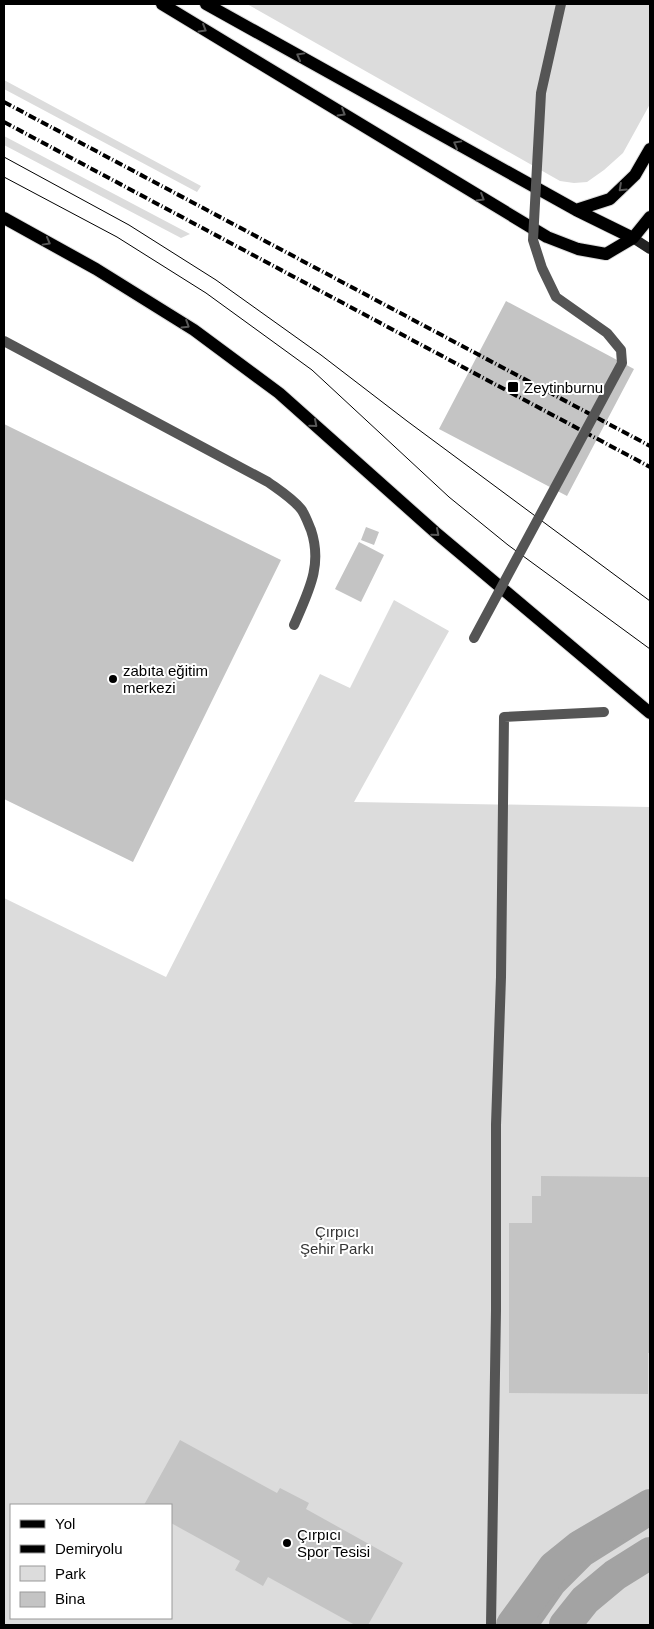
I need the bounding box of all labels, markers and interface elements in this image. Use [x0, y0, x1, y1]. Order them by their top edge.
one-way arrow [198, 23, 207, 33]
one-way arrow [296, 52, 305, 62]
one-way arrow [337, 107, 346, 117]
one-way arrow [453, 140, 462, 150]
one-way arrow [618, 182, 627, 191]
one-way arrow [476, 191, 485, 201]
one-way arrow [41, 236, 50, 246]
one-way arrow [181, 319, 190, 328]
place label: Zeytinburnu [524, 379, 603, 396]
marker: Zeytinburnu [506, 380, 520, 394]
one-way arrow [309, 419, 318, 428]
one-way arrow [430, 527, 439, 536]
place label: zabıta eğitim merkezi [123, 662, 208, 696]
marker: zabıta eğitim merkezi [107, 673, 119, 685]
park label: Çırpıcı Şehir Parkı [300, 1223, 374, 1257]
legend [10, 1504, 172, 1619]
text: Yol [55, 1515, 75, 1532]
place label: Çırpıcı Spor Tesisi [297, 1526, 370, 1560]
marker: Çırpıcı Spor Tesisi [281, 1537, 293, 1549]
text: Demiryolu [55, 1540, 123, 1557]
text: Park [55, 1565, 86, 1582]
text: Bina [55, 1590, 86, 1607]

